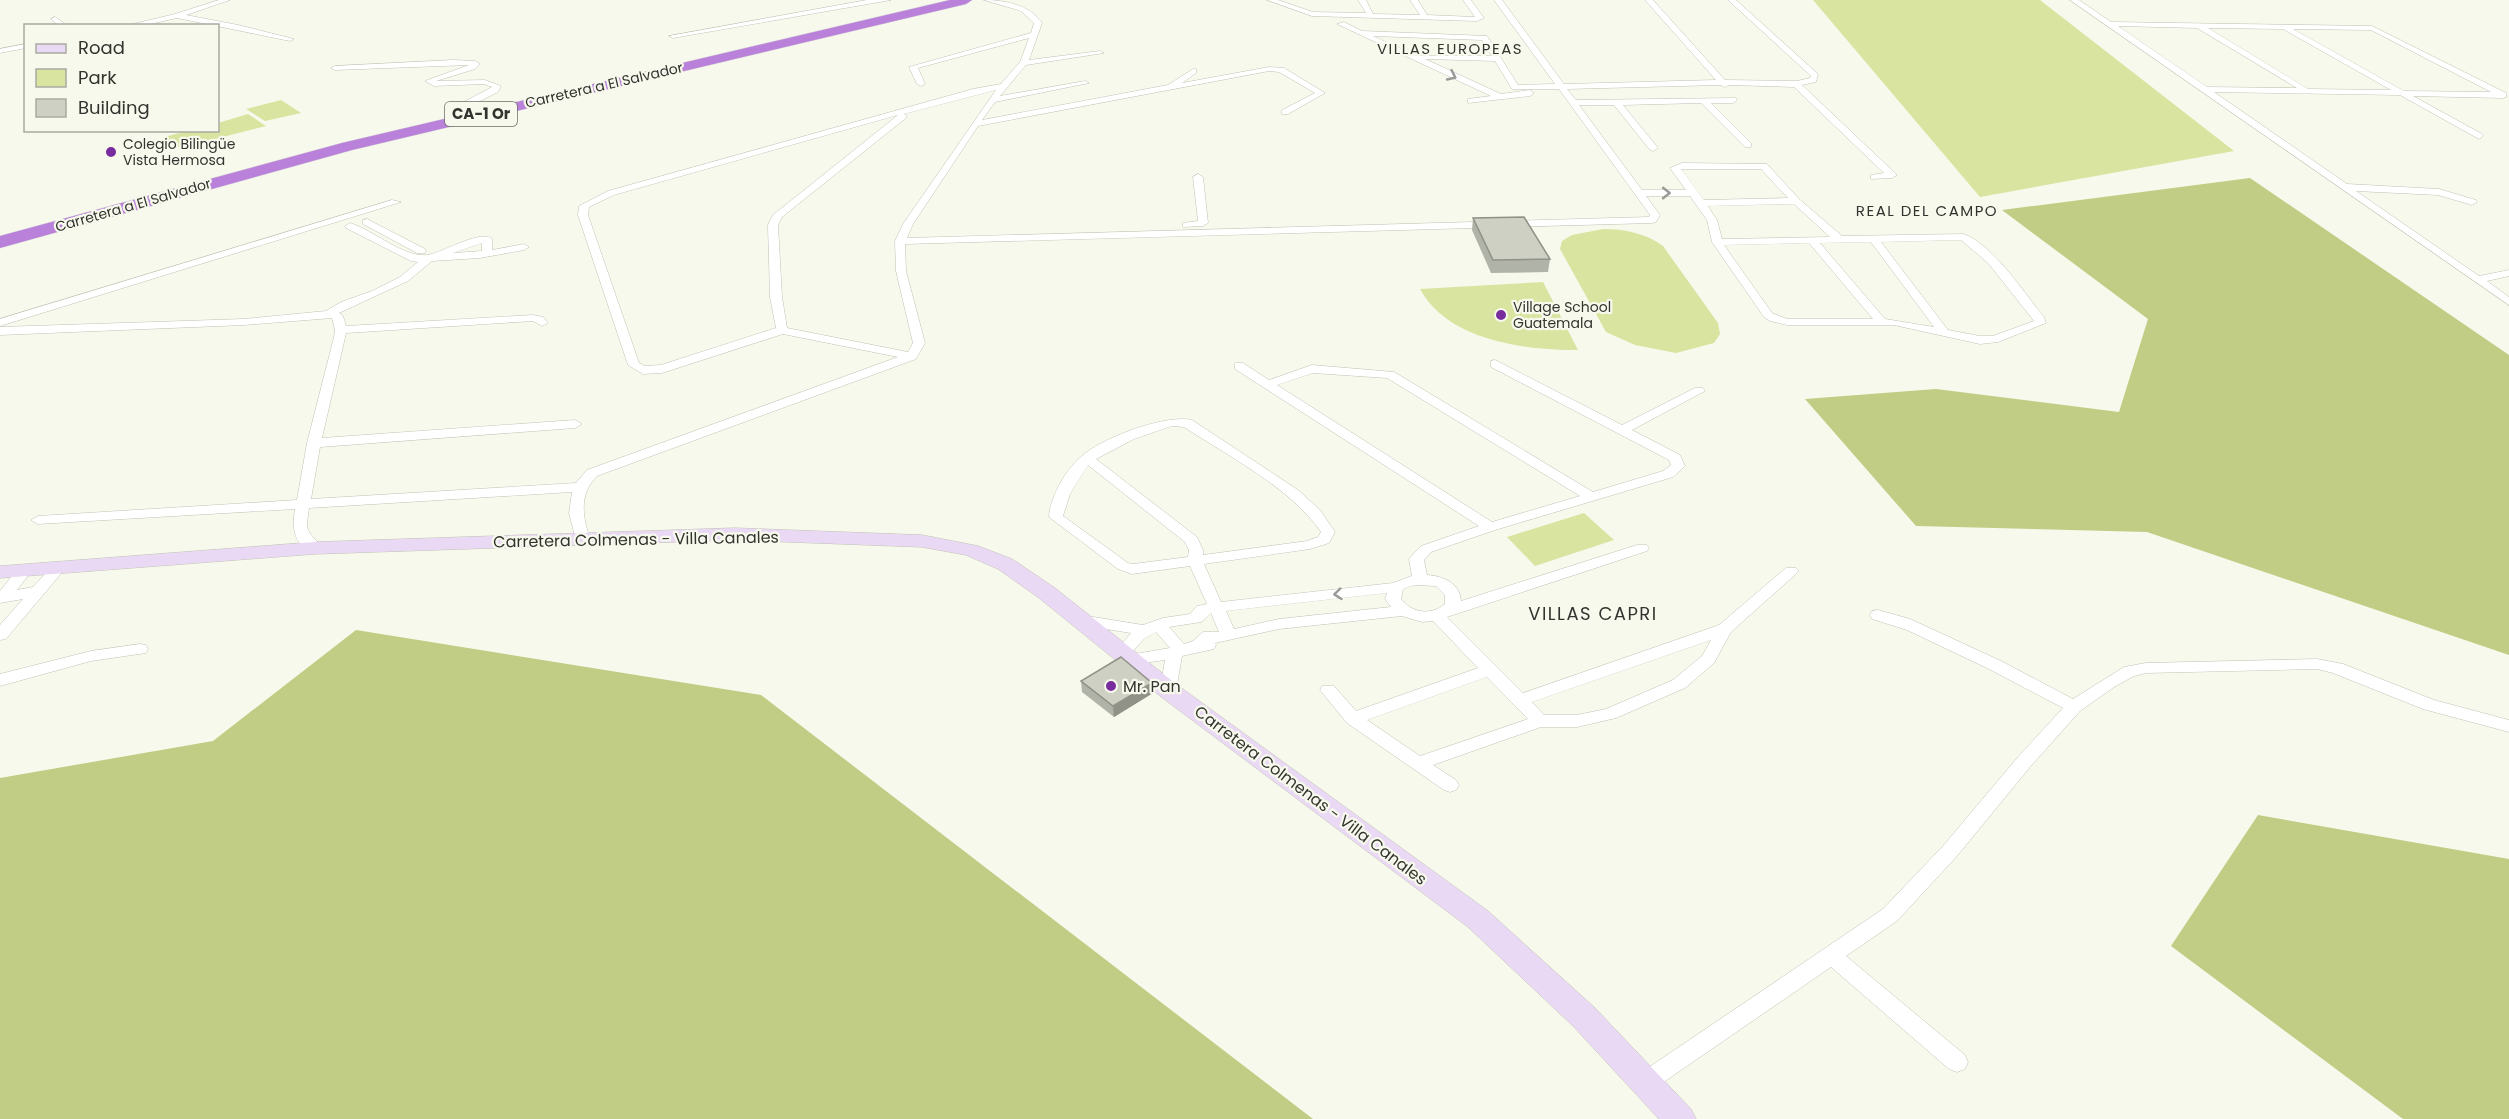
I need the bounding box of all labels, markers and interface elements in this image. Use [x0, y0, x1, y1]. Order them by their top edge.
legend [24, 24, 219, 132]
text: Road [78, 35, 125, 60]
district label: VILLAS EUROPEAS [1377, 38, 1523, 59]
street label: Carretera a El Salvador [523, 57, 685, 113]
text: Park [78, 65, 117, 90]
one-way arrow [1446, 68, 1457, 80]
text: Building [78, 95, 150, 120]
road number: CA-1 Or [445, 102, 517, 126]
place label: Colegio Bilingüe Vista Hermosa [123, 134, 236, 170]
marker: Colegio Bilingüe Vista Hermosa [104, 145, 118, 159]
street label: Carretera a El Salvador [53, 173, 213, 237]
one-way arrow [1662, 187, 1671, 199]
district label: REAL DEL CAMPO [1856, 200, 1998, 221]
place label: Village School Guatemala [1513, 297, 1611, 333]
marker: Village School Guatemala [1494, 308, 1508, 322]
street label: Carretera Colmenas - Villa Canales [493, 526, 779, 553]
one-way arrow [1333, 587, 1343, 600]
district label: VILLAS CAPRI [1528, 601, 1658, 626]
place label: Mr. Pan [1123, 675, 1181, 698]
marker: Mr. Pan [1104, 679, 1118, 693]
street label: Carretera Colmenas - Villa Canales [1190, 700, 1432, 891]

